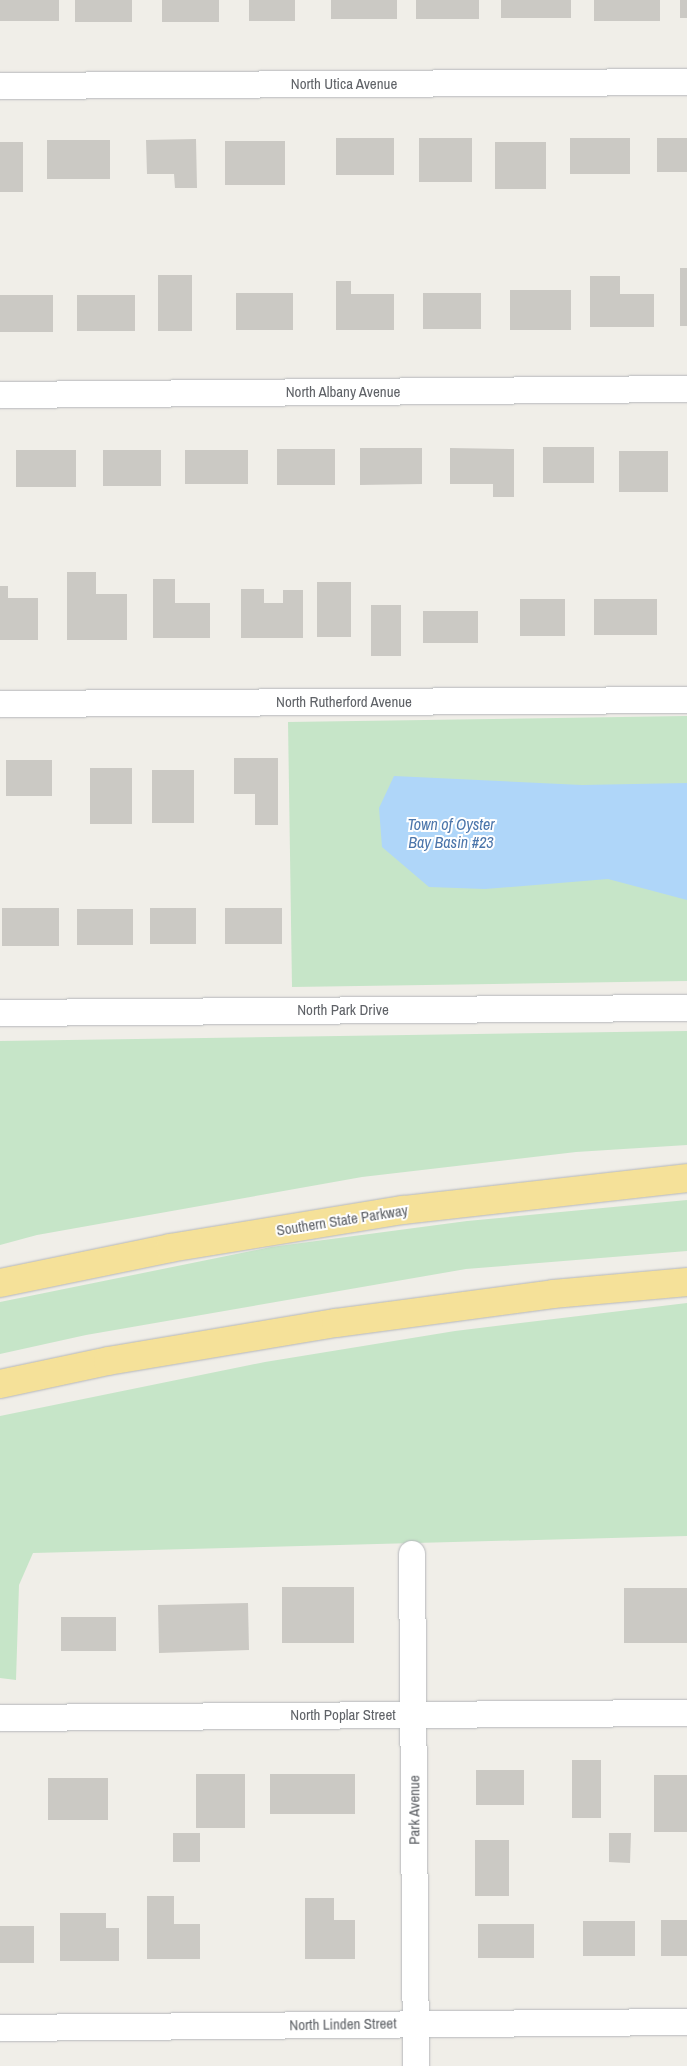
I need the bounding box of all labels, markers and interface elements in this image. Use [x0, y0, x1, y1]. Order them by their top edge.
street label: North Utica Avenue [290, 75, 398, 93]
street label: North Albany Avenue [285, 383, 401, 401]
street label: North Rutherford Avenue [276, 693, 412, 711]
water label: Town of Oyster Bay Basin #23 [407, 814, 495, 852]
street label: North Park Drive [297, 1001, 389, 1019]
street label: Southern State Parkway [275, 1201, 409, 1239]
street label: North Poplar Street [290, 1706, 396, 1724]
street label: Park Avenue [405, 1775, 423, 1845]
street label: North Linden Street [289, 2014, 397, 2034]

